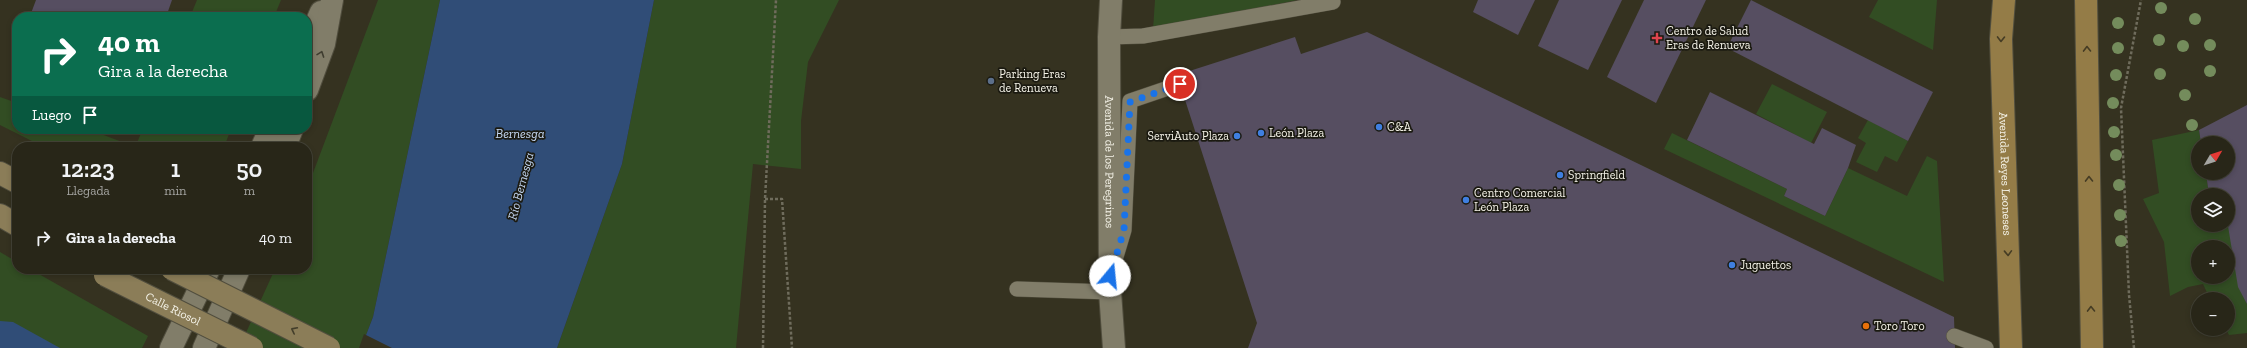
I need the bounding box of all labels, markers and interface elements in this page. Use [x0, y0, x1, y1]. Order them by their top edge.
place label: Centro de Salud Eras de Renueva [1666, 24, 1751, 52]
text: 40 m [98, 26, 160, 59]
icon: right [32, 28, 84, 80]
marker: Centro de Salud Eras de Renueva [1651, 32, 1663, 44]
one-way arrow [1997, 36, 2006, 42]
one-way arrow [2083, 46, 2091, 52]
one-way arrow [316, 50, 324, 57]
text: Gira a la derecha [98, 60, 228, 82]
place label: Parking Eras de Renueva [999, 67, 1066, 95]
pin [1163, 67, 1197, 101]
icon: arrive [1169, 73, 1191, 95]
marker: Parking Eras de Renueva [986, 76, 996, 86]
street label: Avenida de los Peregrinos [1102, 96, 1117, 228]
icon: arrive [79, 104, 101, 126]
text: Luego [32, 106, 71, 124]
street label: Avenida Reyes Leoneses [1996, 112, 2014, 236]
place label: C&A [1387, 120, 1412, 134]
marker: C&A [1374, 122, 1384, 132]
water label: Bernesga [496, 126, 544, 141]
place label: León Plaza [1269, 126, 1324, 140]
marker: León Plaza [1256, 128, 1266, 138]
place label: ServiAuto Plaza [1148, 129, 1229, 143]
marker: ServiAuto Plaza [1232, 131, 1242, 141]
north arrow [2191, 136, 2235, 180]
map controls [2191, 136, 2235, 336]
water label: Río Bernesga [504, 151, 537, 221]
text: 12:23 [62, 154, 115, 183]
text: 1 [171, 154, 180, 183]
text: 50 [236, 154, 262, 183]
place label: Springfield [1568, 168, 1626, 182]
marker: Springfield [1555, 170, 1565, 180]
one-way arrow [2085, 176, 2093, 182]
text: Llegada [66, 183, 110, 198]
text: min [164, 183, 187, 198]
text: m [244, 183, 255, 198]
place label: Centro Comercial León Plaza [1474, 186, 1565, 214]
button: layers [2191, 188, 2235, 232]
marker: Centro Comercial León Plaza [1461, 195, 1471, 205]
icon: right [32, 227, 54, 249]
text: Gira a la derecha [66, 229, 176, 247]
text: 40 m [259, 229, 292, 247]
button: + [2191, 240, 2235, 284]
one-way arrow [2003, 250, 2012, 256]
position arrow [1089, 255, 1131, 297]
place label: Juguettos [1740, 258, 1791, 272]
marker: Juguettos [1727, 260, 1737, 270]
street label: Calle Riosol [143, 289, 203, 328]
button: − [2191, 292, 2235, 336]
one-way arrow [2087, 306, 2095, 312]
place label: Toro Toro [1874, 319, 1925, 333]
marker: Toro Toro [1861, 321, 1871, 331]
one-way arrow [291, 328, 299, 335]

